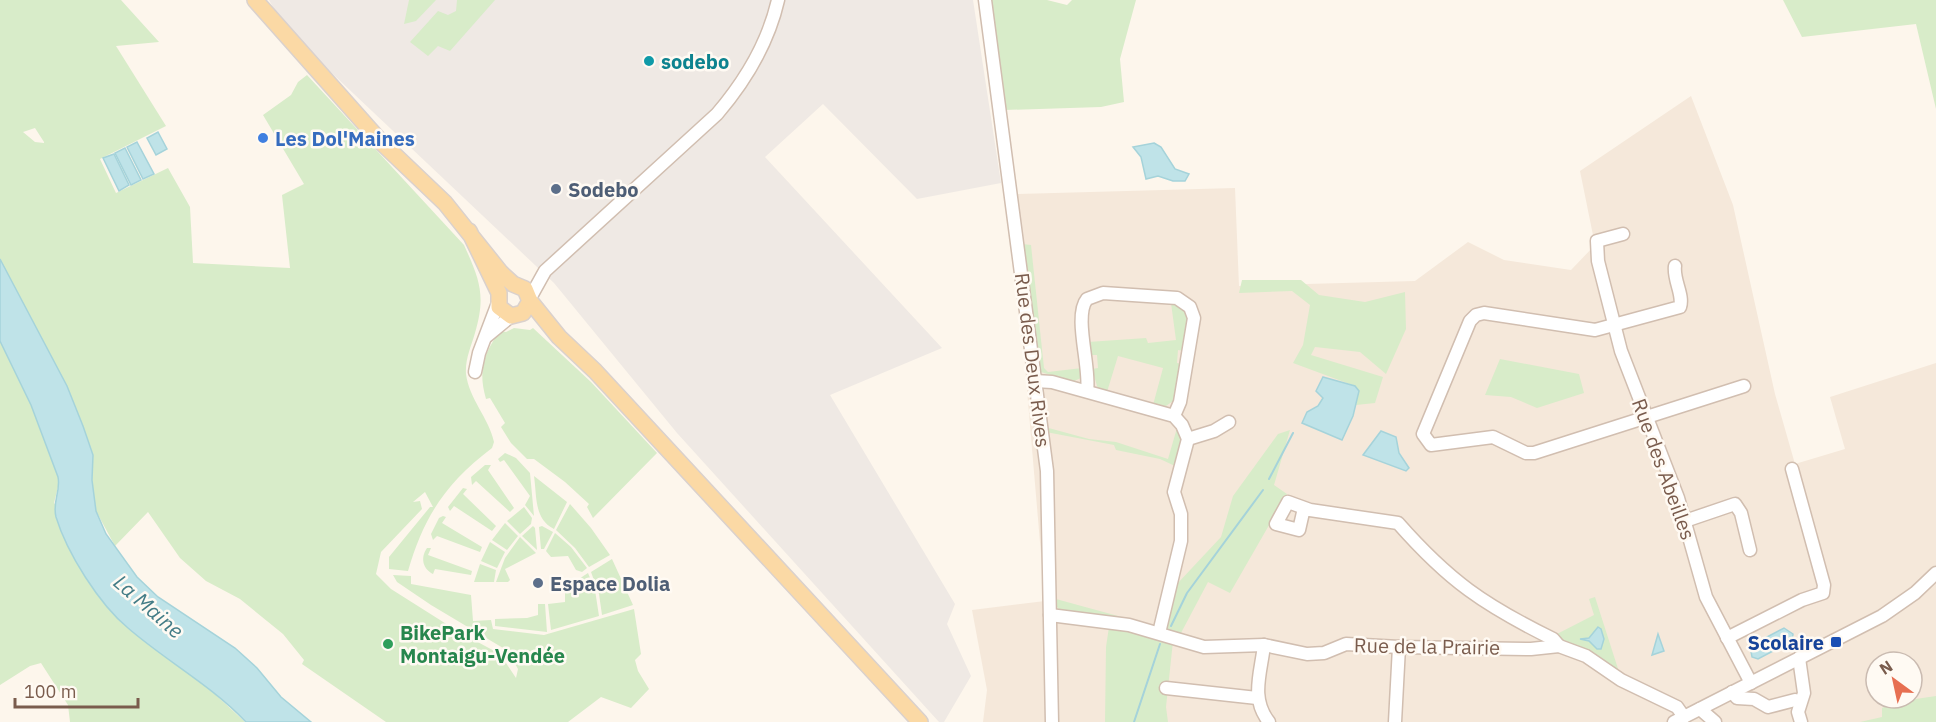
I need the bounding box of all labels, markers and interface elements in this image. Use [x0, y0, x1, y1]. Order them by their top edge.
place label: sodebo [661, 48, 729, 75]
marker: sodebo [642, 54, 656, 68]
place label: Les Dol'Maines [275, 125, 415, 152]
marker: Les Dol'Maines [256, 131, 270, 145]
place label: Sodebo [568, 176, 639, 203]
marker: Sodebo [549, 182, 563, 196]
street label: Rue des Deux Rives [1009, 271, 1057, 449]
street label: Rue des Abeilles [1626, 394, 1702, 544]
water label: La Maine [108, 568, 190, 644]
place label: Espace Dolia [550, 570, 670, 597]
marker: Espace Dolia [531, 576, 545, 590]
place label: BikePark Montaigu-Vendée [400, 619, 565, 669]
place label: Scolaire [1748, 629, 1824, 656]
street label: Rue de la Prairie [1354, 631, 1500, 661]
marker: Scolaire [1829, 635, 1843, 649]
marker: BikePark Montaigu-Vendée [381, 637, 395, 651]
north arrow [1864, 650, 1924, 710]
text: N [1876, 656, 1896, 679]
scale bar [15, 671, 138, 709]
text: 100 m [24, 680, 76, 703]

